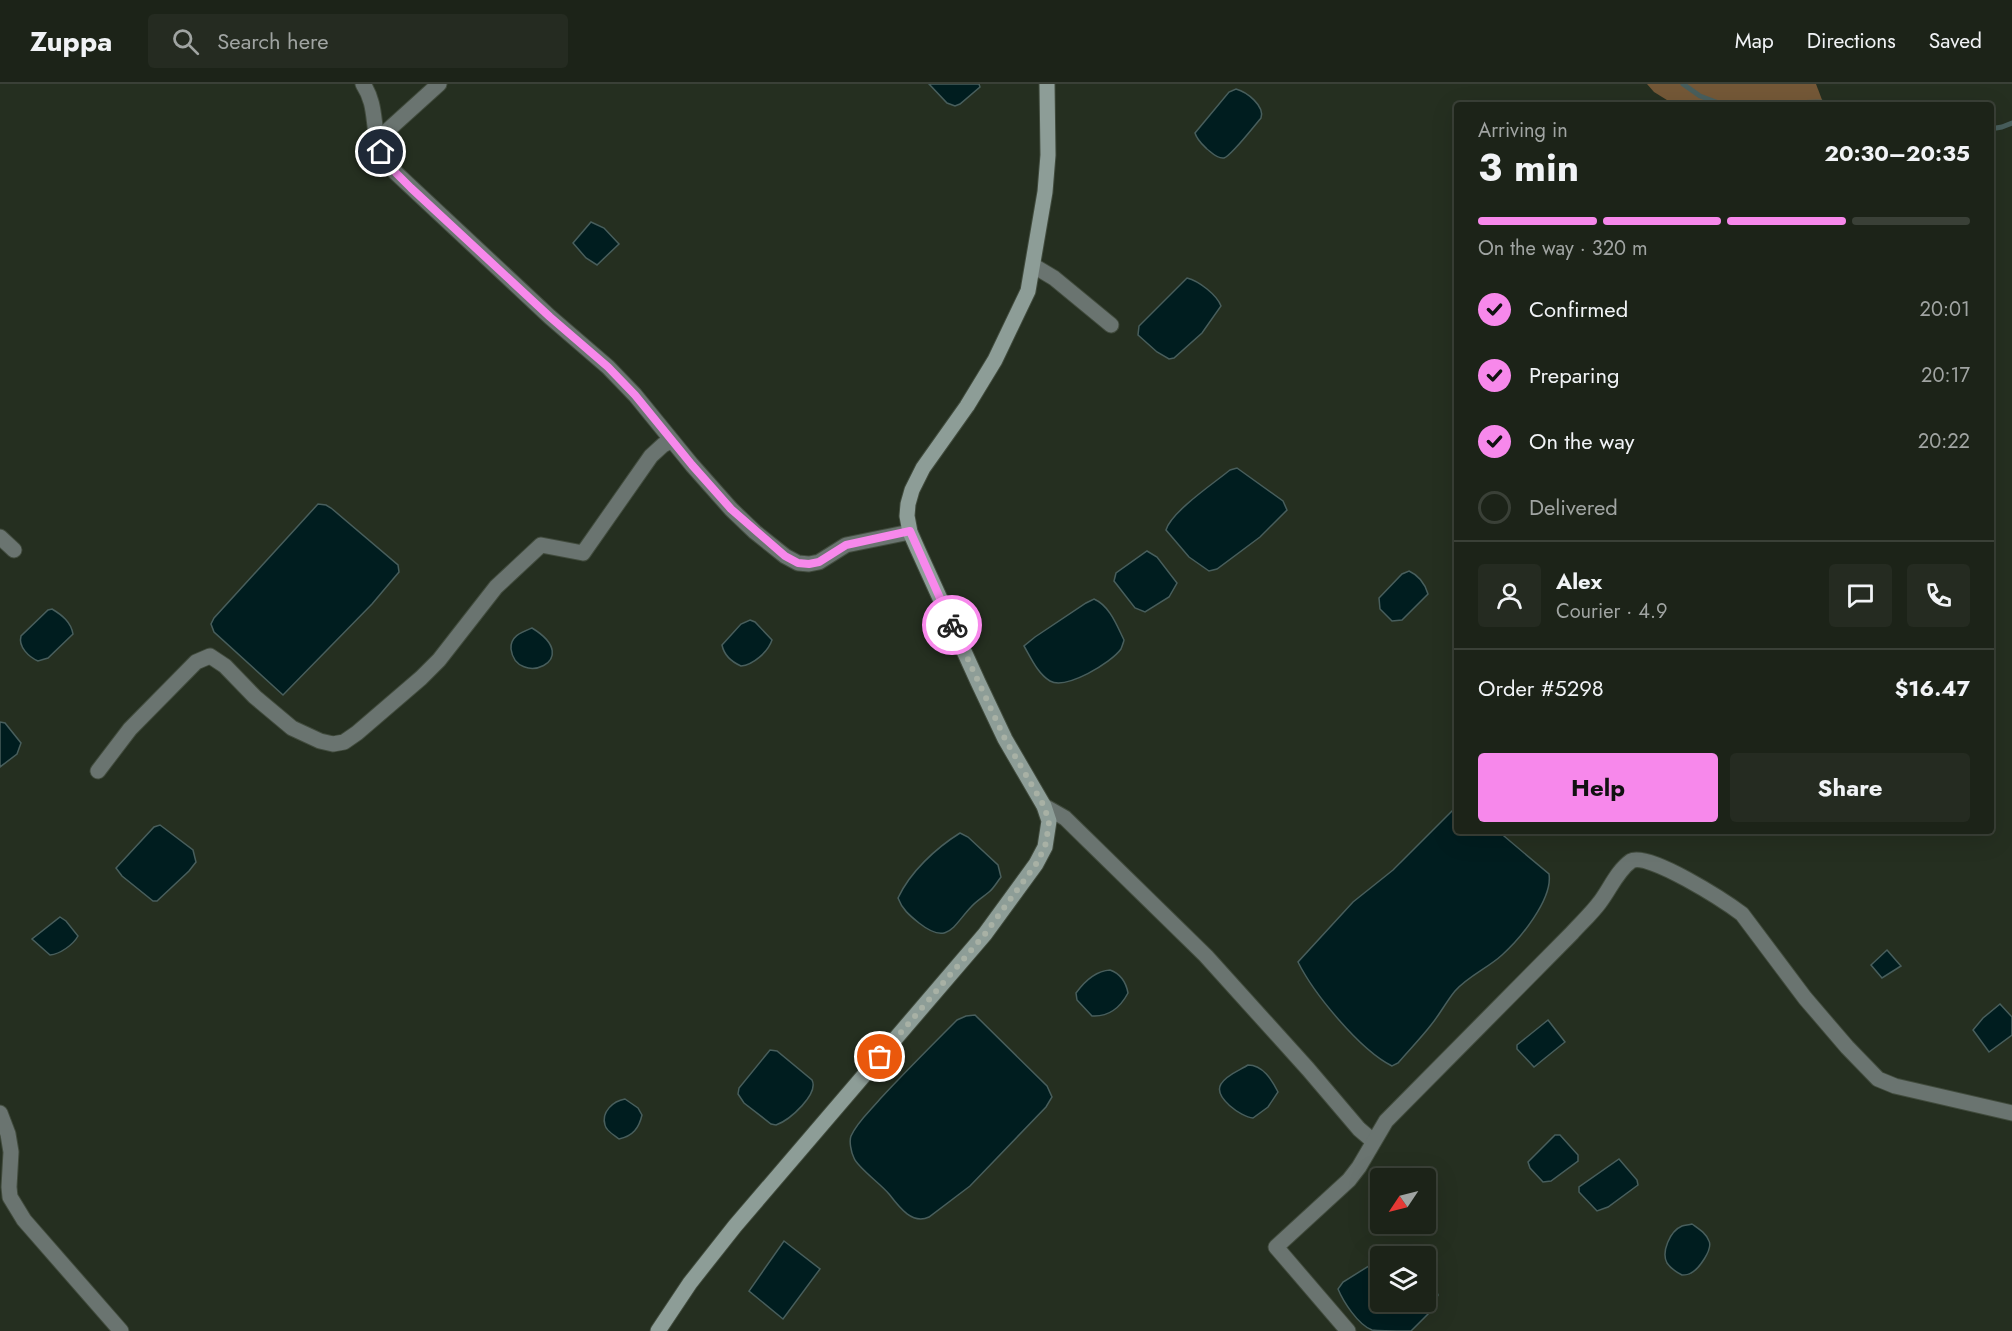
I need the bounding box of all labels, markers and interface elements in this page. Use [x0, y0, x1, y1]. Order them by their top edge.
search box [148, 14, 568, 68]
text: Zuppa [30, 21, 112, 62]
icon: search [169, 25, 202, 58]
text: Search here [217, 25, 329, 57]
text: Map [1735, 26, 1774, 56]
text: Directions [1807, 26, 1896, 56]
text: Saved [1929, 26, 1982, 56]
text: Arriving in [1478, 116, 1568, 145]
pin [355, 126, 406, 177]
icon: home [364, 135, 397, 168]
text: 20:30–20:35 [1825, 137, 1970, 169]
text: 3 min [1478, 139, 1579, 196]
text: On the way · 320 m [1478, 234, 1648, 263]
icon: check [1478, 293, 1511, 326]
text: Confirmed [1529, 293, 1628, 325]
text: 20:01 [1920, 295, 1970, 324]
icon: check [1478, 359, 1511, 392]
text: Preparing [1529, 359, 1620, 391]
text: 20:17 [1921, 361, 1970, 390]
icon: check [1478, 425, 1511, 458]
text: On the way [1529, 425, 1634, 457]
text: 20:22 [1918, 427, 1970, 456]
text: Delivered [1529, 491, 1618, 523]
button: person [1478, 564, 1541, 627]
button: chat [1829, 564, 1892, 627]
button: phone [1907, 564, 1970, 627]
text: Alex [1556, 565, 1602, 597]
courier [922, 595, 982, 655]
text: Courier · 4.9 [1556, 597, 1668, 626]
icon: bike [936, 609, 969, 642]
text: Order #5298 [1478, 672, 1604, 704]
text: $16.47 [1895, 672, 1970, 704]
button: Help [1478, 753, 1718, 822]
button: Share [1730, 753, 1970, 822]
pin [854, 1031, 905, 1082]
icon: bag [863, 1040, 896, 1073]
north arrow [1370, 1168, 1436, 1234]
map controls [1370, 1168, 1436, 1312]
button: layers [1370, 1246, 1436, 1312]

